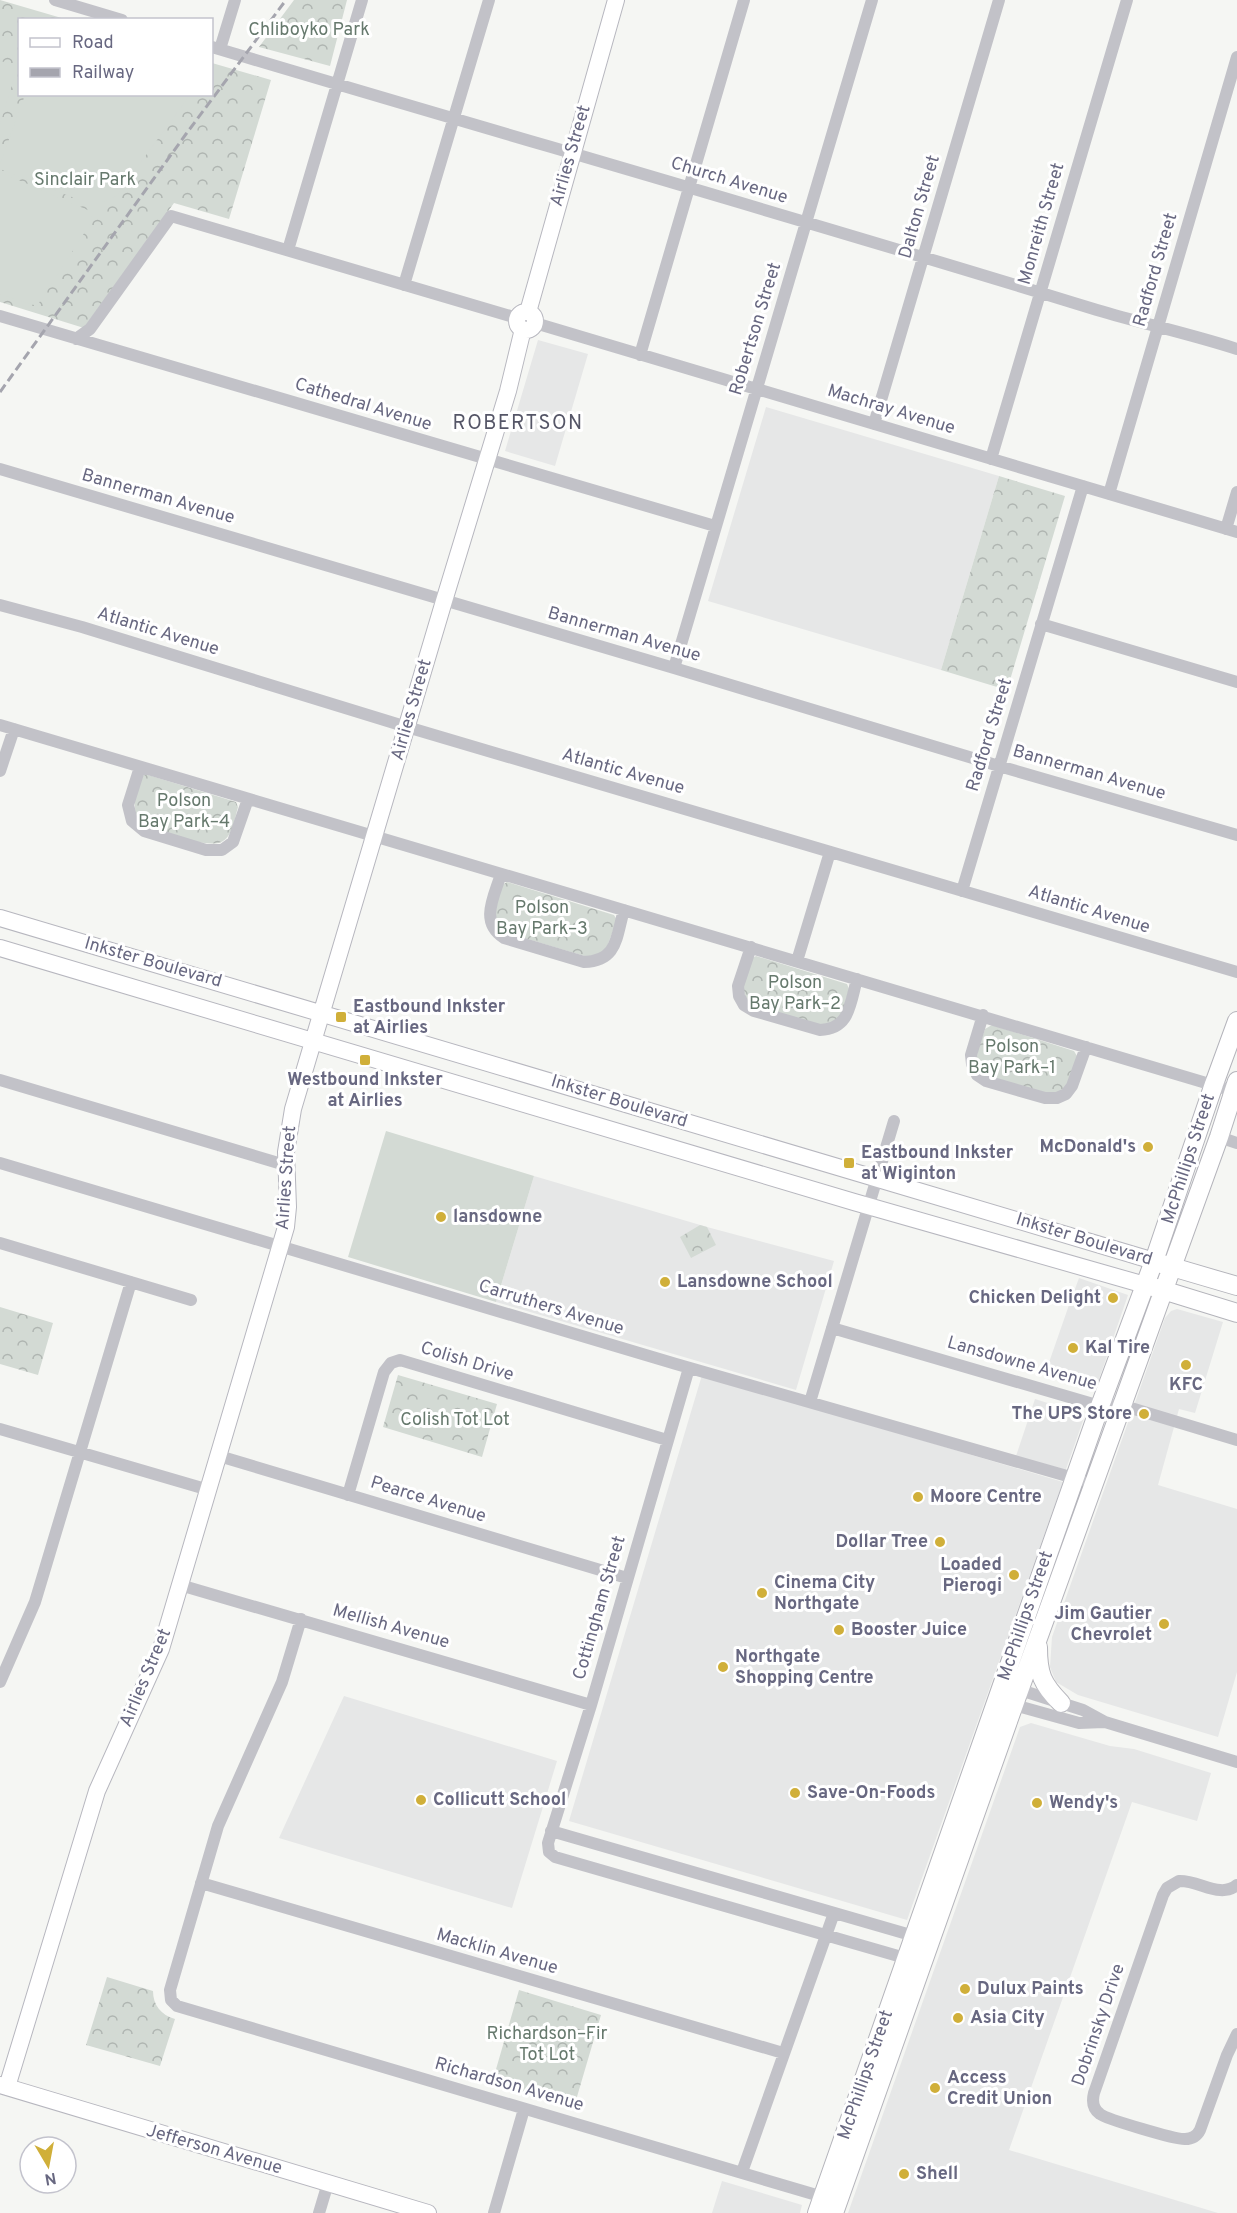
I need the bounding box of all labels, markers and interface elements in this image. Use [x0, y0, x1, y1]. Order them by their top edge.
legend [18, 18, 213, 96]
park label: Chliboyko Park [248, 19, 370, 42]
text: Road [72, 32, 114, 55]
text: Railway [72, 62, 134, 85]
street label: Airlies Street [546, 102, 596, 210]
street label: Church Avenue [668, 152, 790, 210]
street label: Dalton Street [894, 153, 946, 261]
street label: Monreith Street [1014, 160, 1070, 288]
park label: Sinclair Park [34, 169, 136, 192]
street label: Radford Street [1129, 210, 1183, 330]
street label: Robertson Street [725, 260, 787, 398]
street label: Cathedral Avenue [292, 373, 434, 437]
street label: Machray Avenue [824, 380, 958, 440]
district label: ROBERTSON [452, 411, 584, 437]
street label: Bannerman Avenue [79, 464, 237, 530]
street label: Bannerman Avenue [545, 602, 703, 668]
street label: Atlantic Avenue [94, 603, 222, 661]
street label: Airlies Street [387, 656, 437, 764]
street label: Radford Street [962, 675, 1018, 795]
street label: Bannerman Avenue [1010, 740, 1168, 806]
street label: Atlantic Avenue [559, 744, 687, 800]
park label: Polson Bay Park–4 [138, 790, 230, 834]
street label: Atlantic Avenue [1025, 881, 1153, 939]
park label: Polson Bay Park–3 [496, 897, 588, 941]
street label: Inkster Boulevard [82, 932, 224, 994]
park label: Polson Bay Park–2 [749, 972, 841, 1016]
place label: Eastbound Inkster at Airlies [353, 996, 506, 1040]
marker: Eastbound Inkster at Airlies [334, 1010, 348, 1024]
park label: Polson Bay Park–1 [968, 1036, 1056, 1080]
marker: Westbound Inkster at Airlies [358, 1053, 372, 1067]
place label: Westbound Inkster at Airlies [287, 1069, 443, 1113]
street label: Inkster Boulevard [548, 1070, 690, 1134]
street label: McPhillips Street [1157, 1091, 1221, 1227]
street label: Airlies Street [272, 1125, 302, 1231]
place label: McDonald's [1040, 1136, 1136, 1159]
marker: McDonald's [1141, 1140, 1155, 1154]
place label: Eastbound Inkster at Wiginton [861, 1142, 1014, 1186]
marker: Eastbound Inkster at Wiginton [842, 1156, 856, 1170]
place label: lansdowne [453, 1206, 542, 1229]
street label: Inkster Boulevard [1013, 1208, 1155, 1272]
marker: lansdowne [434, 1210, 448, 1224]
place label: Lansdowne School [677, 1271, 833, 1294]
street label: Carruthers Avenue [475, 1275, 627, 1341]
marker: Lansdowne School [658, 1275, 672, 1289]
place label: Chicken Delight [968, 1287, 1101, 1310]
marker: Chicken Delight [1106, 1291, 1120, 1305]
street label: Lansdowne Avenue [944, 1332, 1100, 1396]
street label: Colish Drive [417, 1337, 517, 1387]
place label: Kal Tire [1085, 1337, 1150, 1360]
marker: Kal Tire [1066, 1341, 1080, 1355]
marker: KFC [1179, 1358, 1193, 1372]
place label: KFC [1169, 1374, 1203, 1397]
place label: The UPS Store [1011, 1403, 1132, 1426]
marker: The UPS Store [1137, 1407, 1151, 1421]
park label: Colish Tot Lot [400, 1409, 510, 1432]
street label: Pearce Avenue [367, 1471, 489, 1529]
place label: Moore Centre [930, 1486, 1042, 1509]
marker: Moore Centre [911, 1490, 925, 1504]
place label: Dollar Tree [836, 1531, 928, 1554]
street label: Cottingham Street [568, 1533, 632, 1683]
marker: Dollar Tree [933, 1535, 947, 1549]
street label: McPhillips Street [993, 1548, 1059, 1684]
place label: Loaded Pierogi [940, 1554, 1002, 1598]
marker: Loaded Pierogi [1007, 1568, 1021, 1582]
place label: Cinema City Northgate [774, 1572, 875, 1616]
marker: Cinema City Northgate [755, 1586, 769, 1600]
street label: Mellish Avenue [330, 1599, 452, 1655]
place label: Jim Gautier Chevrolet [1054, 1603, 1152, 1647]
marker: Jim Gautier Chevrolet [1157, 1617, 1171, 1631]
place label: Booster Juice [851, 1619, 967, 1642]
marker: Booster Juice [832, 1623, 846, 1637]
street label: Airlies Street [115, 1625, 177, 1731]
place label: Northgate Shopping Centre [735, 1646, 874, 1690]
marker: Northgate Shopping Centre [716, 1660, 730, 1674]
place label: Save-On-Foods [807, 1782, 935, 1805]
marker: Save-On-Foods [788, 1786, 802, 1800]
place label: Collicutt School [433, 1789, 566, 1812]
place label: Wendy's [1049, 1792, 1118, 1815]
marker: Collicutt School [414, 1793, 428, 1807]
marker: Wendy's [1030, 1796, 1044, 1810]
street label: Macklin Avenue [434, 1924, 560, 1980]
street label: Dobrinsky Drive [1067, 1961, 1131, 2089]
place label: Dulux Paints [977, 1978, 1084, 2001]
marker: Dulux Paints [958, 1982, 972, 1996]
street label: McPhillips Street [833, 2007, 899, 2143]
place label: Asia City [970, 2007, 1045, 2030]
marker: Asia City [951, 2011, 965, 2025]
park label: Richardson–Fir Tot Lot [486, 2023, 608, 2067]
street label: Richardson Avenue [432, 2053, 586, 2117]
place label: Access Credit Union [947, 2067, 1052, 2111]
marker: Access Credit Union [928, 2081, 942, 2095]
street label: Jefferson Avenue [143, 2120, 285, 2180]
north arrow [18, 2135, 78, 2195]
place label: Shell [916, 2163, 958, 2186]
text: N [43, 2167, 58, 2189]
marker: Shell [897, 2167, 911, 2181]

